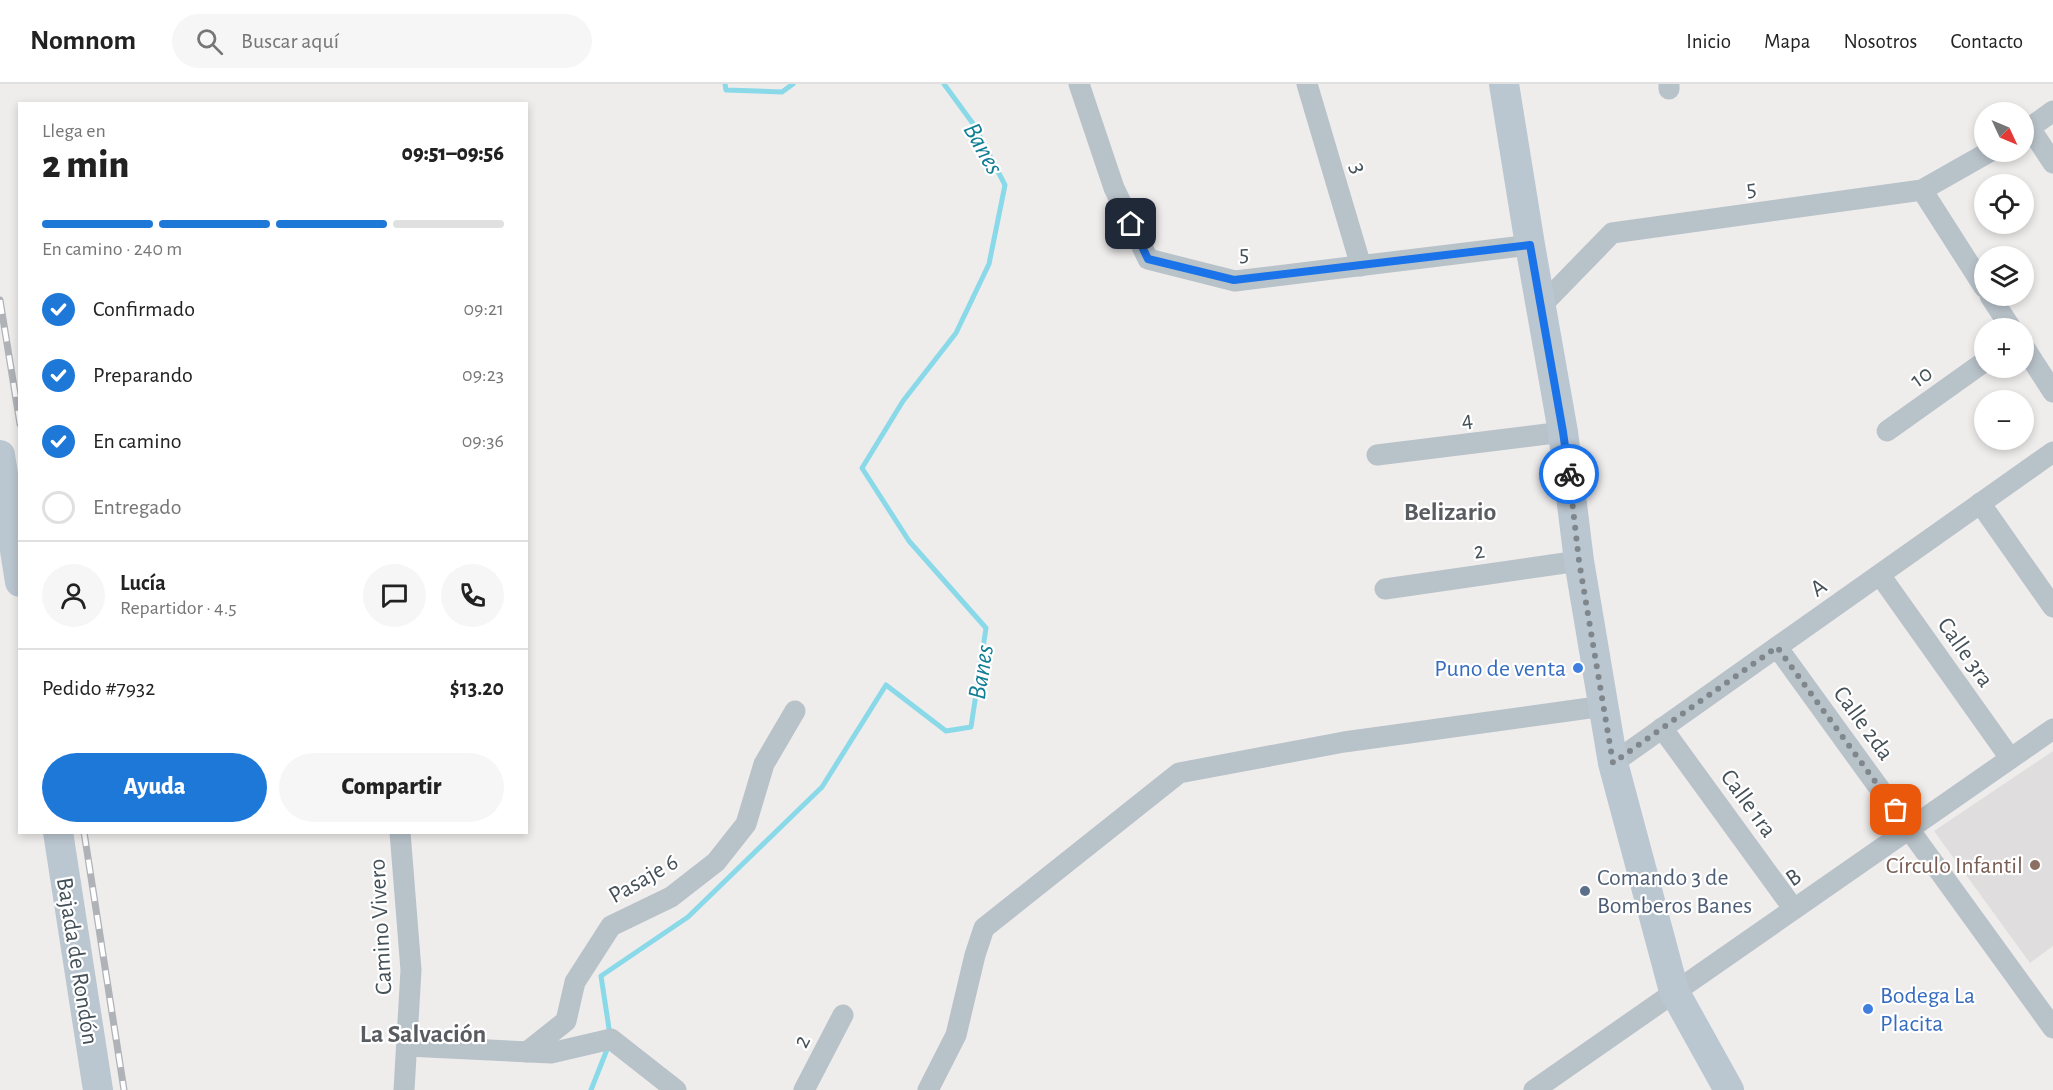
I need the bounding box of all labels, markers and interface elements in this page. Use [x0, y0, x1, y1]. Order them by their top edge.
search box [172, 14, 592, 68]
icon: search [193, 25, 226, 58]
text: Nomnom [30, 27, 136, 55]
text: Buscar aquí [241, 30, 339, 52]
text: Inicio [1686, 31, 1731, 52]
text: Mapa [1764, 31, 1811, 52]
text: Nosotros [1844, 31, 1917, 52]
text: Contacto [1950, 31, 2023, 52]
north arrow [1974, 102, 2034, 162]
map controls [1974, 102, 2034, 450]
water label: Banes [958, 118, 1008, 179]
text: Llega en [42, 121, 106, 141]
text: 09:51–09:56 [402, 142, 504, 164]
text: 2 min [42, 146, 129, 185]
street label: 3 [1345, 160, 1371, 177]
button: locate [1974, 174, 2034, 234]
street label: 5 [1744, 176, 1758, 202]
pin [1105, 198, 1156, 249]
icon: home [1114, 207, 1147, 240]
text: En camino · 240 m [42, 239, 182, 259]
street label: 5 [1239, 242, 1249, 266]
button: layers [1974, 246, 2034, 306]
icon: check [42, 293, 75, 326]
text: Confirmado [93, 298, 195, 320]
text: 09:21 [463, 299, 504, 319]
button: + [1974, 318, 2034, 378]
icon: check [42, 359, 75, 392]
street label: 10 [1906, 361, 1937, 393]
text: Preparando [93, 364, 193, 386]
text: 09:23 [462, 365, 504, 385]
button: − [1974, 390, 2034, 450]
street label: 4 [1460, 407, 1474, 433]
icon: check [42, 425, 75, 458]
text: En camino [93, 430, 182, 452]
text: 09:36 [462, 431, 504, 451]
courier [1539, 444, 1599, 504]
icon: bike [1553, 458, 1586, 491]
text: Entregado [93, 496, 182, 518]
district label: Belizario [1404, 499, 1497, 525]
street label: 2 [1472, 538, 1486, 564]
button: person [42, 564, 105, 627]
button: chat [363, 564, 426, 627]
button: phone [441, 564, 504, 627]
text: Lucía [120, 572, 166, 594]
street label: A [1806, 574, 1831, 602]
text: Repartidor · 4.5 [120, 598, 237, 618]
street label: Calle 3ra [1933, 613, 1998, 692]
water label: Banes [964, 643, 998, 701]
place label: Puno de venta [1434, 657, 1566, 681]
marker: Puno de venta [1571, 661, 1585, 675]
text: Pedido #7932 [42, 677, 155, 699]
text: $13.20 [450, 677, 504, 699]
street label: Calle 2da [1829, 682, 1898, 765]
button: Ayuda [42, 753, 267, 822]
button: Compartir [279, 753, 504, 822]
street label: Calle 1ra [1716, 765, 1781, 842]
pin [1870, 784, 1921, 835]
icon: bag [1879, 793, 1912, 826]
street label: Pasaje 6 [605, 850, 682, 908]
place label: Círculo Infantil [1886, 854, 2023, 878]
street label: Camino Vivero [365, 858, 397, 996]
marker: Círculo Infantil [2028, 858, 2042, 872]
street label: B [1782, 864, 1806, 891]
place label: Comando 3 de Bomberos Banes [1597, 866, 1752, 918]
street label: Bajada de Rondón [52, 876, 102, 1047]
marker: Comando 3 de Bomberos Banes [1578, 884, 1592, 898]
place label: Bodega La Placita [1880, 984, 1975, 1036]
marker: Bodega La Placita [1861, 1002, 1875, 1016]
district label: La Salvación [360, 1021, 486, 1047]
street label: 2 [789, 1031, 815, 1052]

